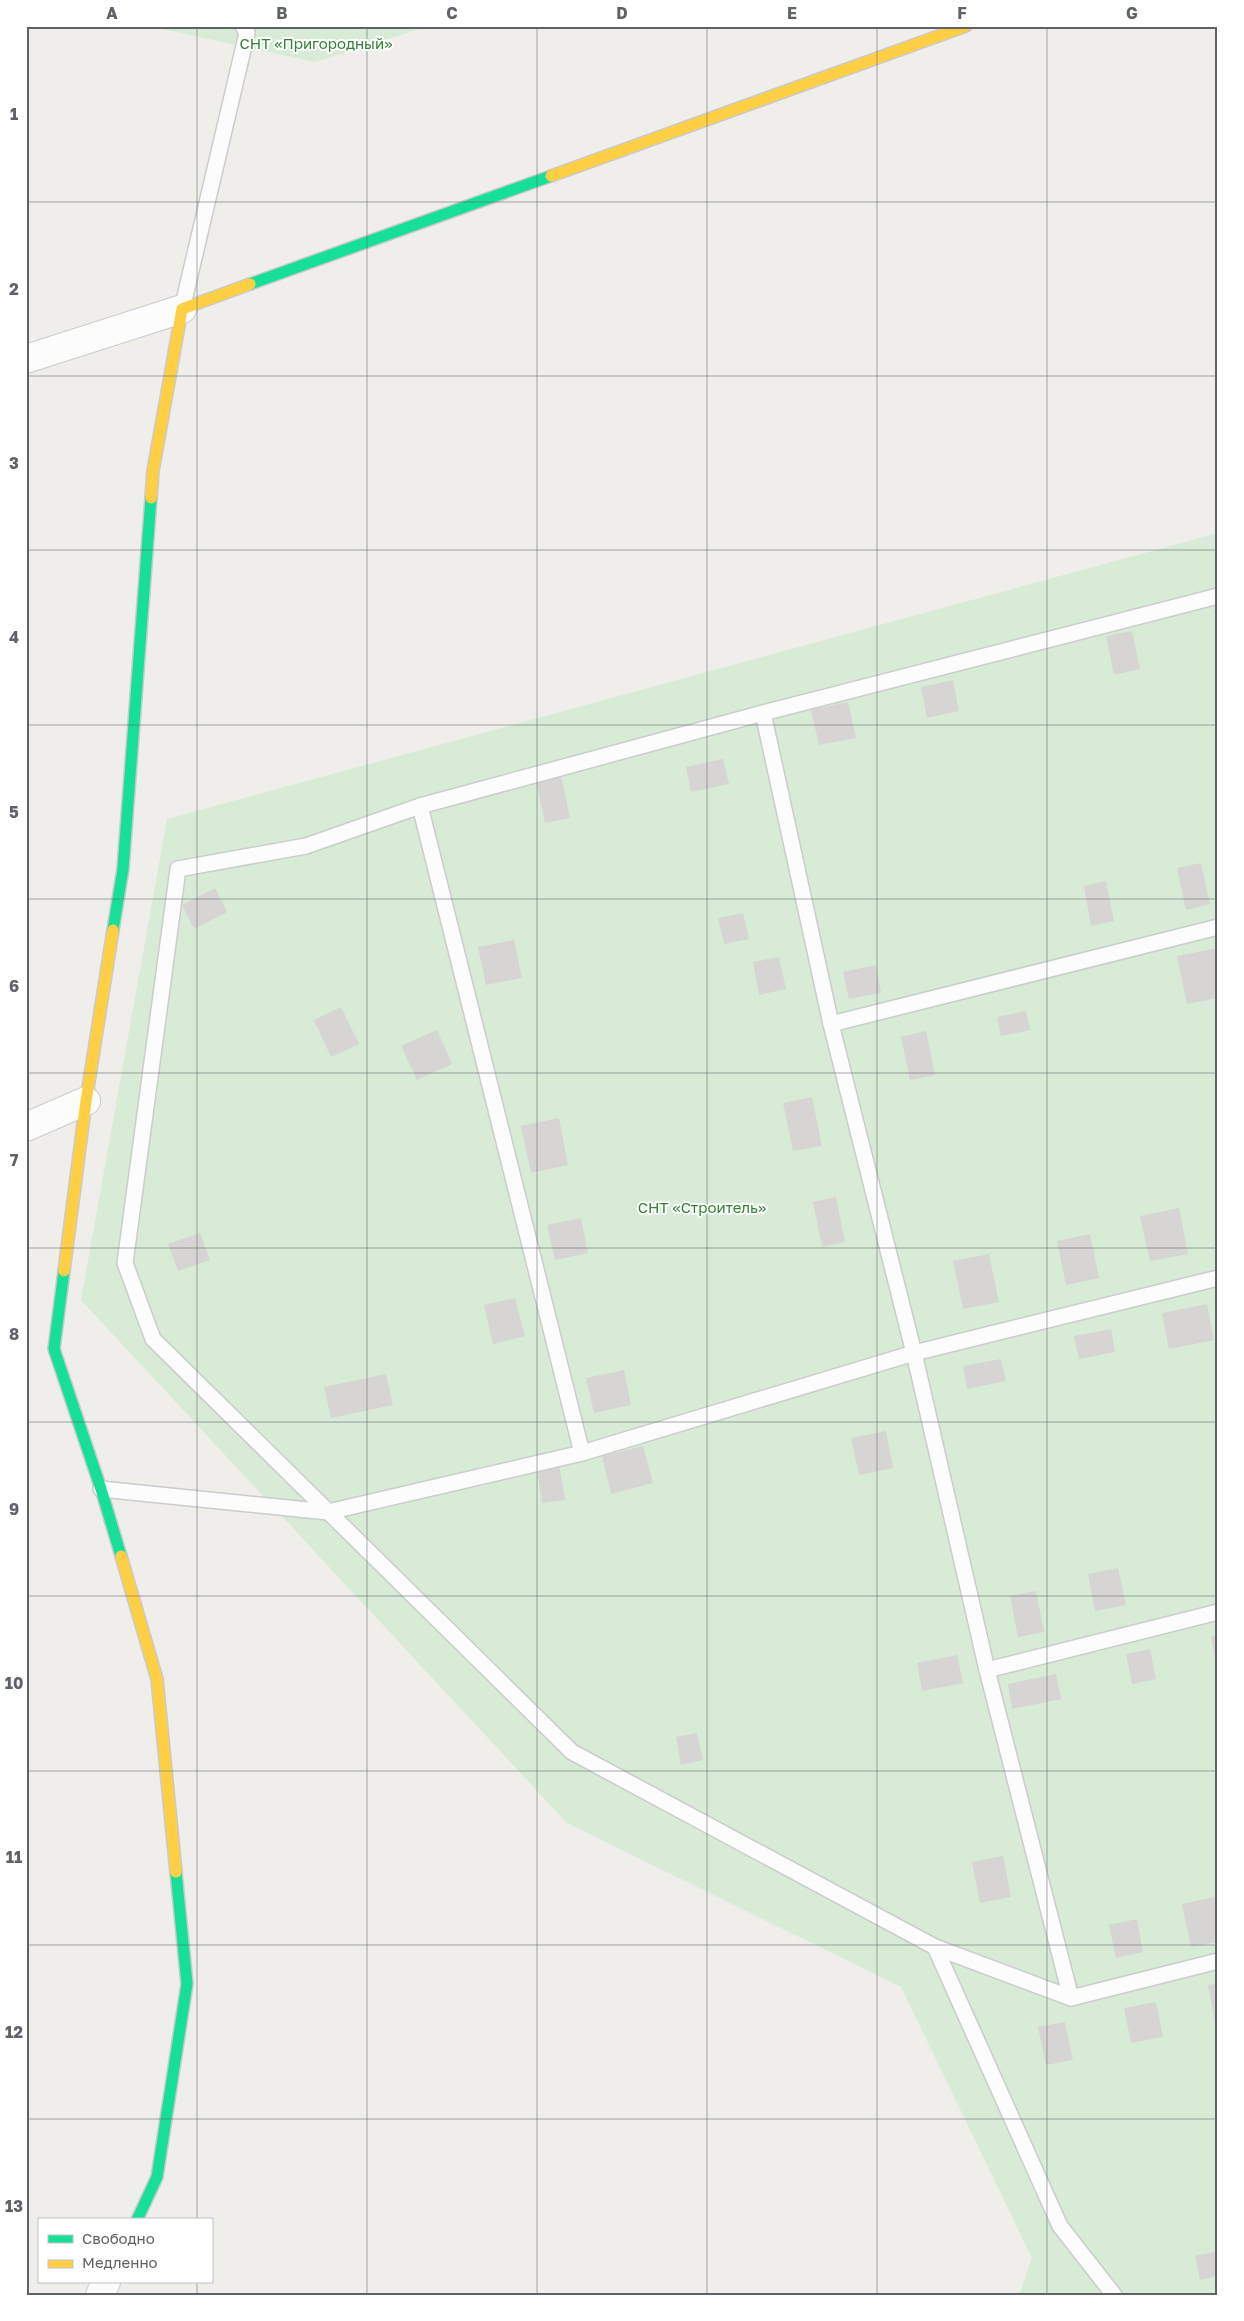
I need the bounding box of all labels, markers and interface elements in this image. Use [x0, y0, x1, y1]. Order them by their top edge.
text: A [106, 3, 118, 23]
text: B [276, 3, 288, 23]
text: C [446, 3, 458, 23]
text: D [616, 3, 628, 23]
text: E [787, 3, 797, 23]
text: F [957, 3, 967, 23]
text: G [1126, 3, 1138, 23]
park label: СНТ «Пригородный» [240, 34, 392, 52]
text: 1 [10, 104, 18, 124]
text: 2 [9, 279, 19, 299]
text: 3 [9, 453, 19, 473]
text: 4 [9, 627, 19, 647]
text: 5 [9, 802, 19, 822]
text: 6 [9, 976, 19, 996]
text: 7 [10, 1150, 19, 1170]
park label: СНТ «Строитель» [638, 1198, 766, 1216]
text: 8 [9, 1324, 19, 1344]
text: 9 [9, 1499, 19, 1519]
text: 10 [5, 1673, 23, 1693]
text: 11 [6, 1847, 22, 1867]
text: 12 [5, 2022, 23, 2042]
text: 13 [5, 2196, 23, 2216]
legend [38, 2218, 212, 2284]
text: Свободно [82, 2229, 155, 2247]
text: Медленно [82, 2253, 158, 2271]

